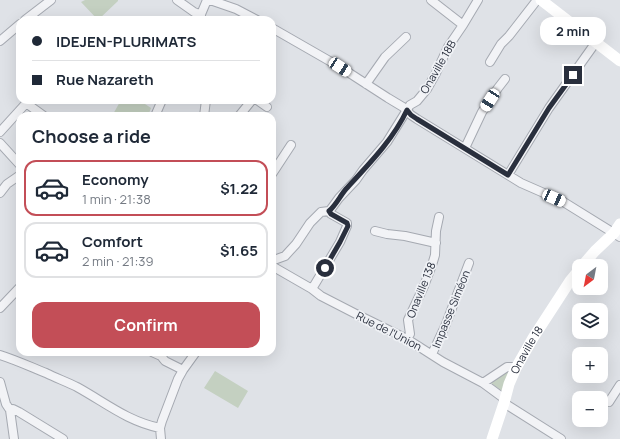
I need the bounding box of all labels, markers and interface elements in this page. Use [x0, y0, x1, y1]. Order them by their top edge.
callout: 2 min [540, 17, 606, 45]
text: 2 min [556, 22, 590, 40]
text: IDEJEN-PLURIMATS [56, 31, 196, 52]
street label: Onaville 18B [416, 37, 459, 96]
car [327, 55, 353, 79]
route end [564, 66, 582, 84]
text: Rue Nazareth [56, 69, 154, 90]
car [478, 87, 502, 113]
text: Choose a ride [32, 124, 151, 148]
text: Economy [82, 169, 149, 190]
icon: car [34, 170, 70, 206]
text: $1.22 [220, 178, 258, 199]
car [541, 188, 567, 208]
text: 1 min · 21:38 [82, 190, 151, 208]
text: Comfort [82, 231, 143, 252]
icon: car [34, 232, 70, 268]
text: $1.65 [220, 240, 258, 261]
text: 2 min · 21:39 [82, 252, 154, 270]
route start [316, 259, 334, 277]
north arrow [572, 259, 608, 295]
map controls [572, 259, 608, 427]
street label: Onaville 138 [403, 260, 439, 320]
street label: Impasse Siméon [428, 268, 473, 350]
button: Confirm [32, 302, 260, 348]
button: layers [572, 303, 608, 339]
street label: Rue de l'Union [354, 308, 425, 354]
street label: Onaville 18 [506, 323, 546, 376]
button: + [572, 347, 608, 383]
button: − [572, 391, 608, 427]

